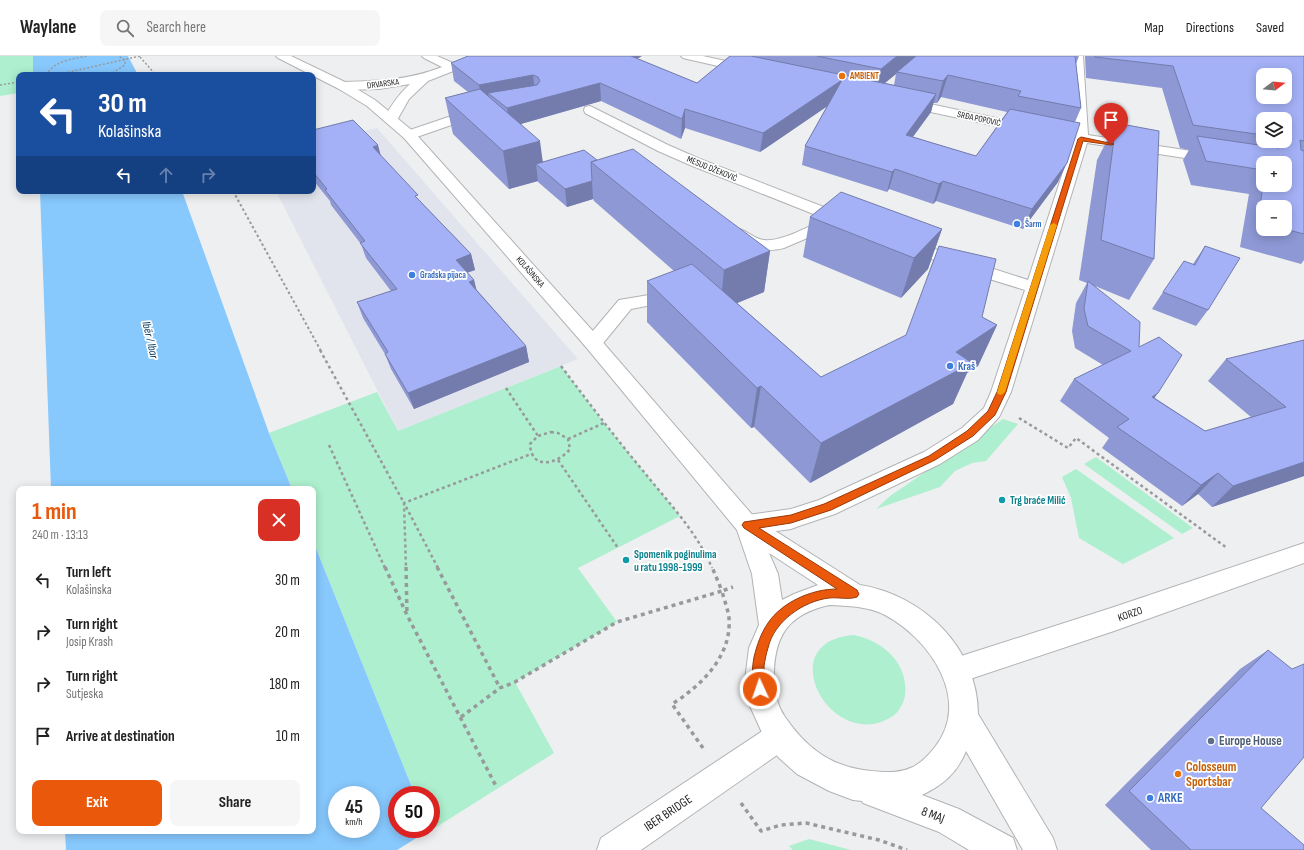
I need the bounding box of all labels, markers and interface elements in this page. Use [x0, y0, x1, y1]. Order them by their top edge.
search box [100, 10, 380, 46]
text: Waylane [20, 16, 76, 39]
icon: search [114, 17, 136, 39]
text: Search here [146, 18, 206, 37]
text: Map [1144, 19, 1164, 36]
text: Directions [1186, 19, 1234, 36]
text: Saved [1256, 19, 1284, 36]
north arrow [1256, 68, 1292, 104]
map controls [1256, 68, 1292, 236]
marker: AMBIENT [837, 71, 847, 81]
place label: AMBIENT [849, 71, 879, 82]
street label: DRVARSKA [366, 77, 400, 91]
text: 30 m [98, 87, 147, 120]
icon: left [32, 88, 84, 140]
pin [1094, 103, 1128, 144]
street label: SRĐA POPOVIĆ [956, 108, 1002, 129]
icon: arrive [1100, 109, 1122, 131]
button: layers [1256, 112, 1292, 148]
text: Kolašinska [98, 121, 161, 142]
street label: MESUD DŽEKOVIĆ [685, 153, 739, 184]
button: + [1256, 156, 1292, 192]
icon: left [113, 164, 135, 186]
icon: ahead [155, 164, 177, 186]
icon: right [197, 164, 219, 186]
button: − [1256, 200, 1292, 236]
place label: Šarm [1025, 218, 1042, 230]
marker: Šarm [1012, 219, 1022, 229]
street label: KOLAŠINSKA [513, 253, 547, 290]
marker: Gradska pijaca [407, 270, 417, 280]
place label: Gradska pijaca [420, 270, 466, 281]
water label: Ibër / Ibar [138, 320, 162, 361]
place label: Kraš [958, 360, 975, 373]
marker: Kraš [945, 361, 955, 371]
place label: Trg braće Milić [1010, 494, 1066, 507]
marker: Trg braće Milić [997, 495, 1007, 505]
text: 1 min [32, 497, 77, 526]
button: close [258, 499, 300, 541]
text: 240 m · 13:13 [32, 527, 88, 543]
place label: Spomenik poginulima u ratu 1998-1999 [634, 548, 717, 574]
marker: Spomenik poginulima u ratu 1998-1999 [621, 555, 631, 565]
text: Turn left [66, 563, 111, 582]
icon: left [32, 569, 54, 591]
text: 30 m [275, 571, 300, 590]
text: Kolašinska [66, 582, 112, 598]
street label: KORZO [1116, 604, 1144, 624]
text: Turn right [66, 615, 118, 634]
icon: right [32, 621, 54, 643]
text: 20 m [275, 623, 300, 642]
text: Josip Krash [66, 634, 113, 650]
text: Turn right [66, 667, 118, 686]
position arrow [739, 668, 781, 710]
icon: right [32, 673, 54, 695]
text: 180 m [269, 675, 300, 694]
text: Sutjeska [66, 686, 103, 702]
icon: arrive [32, 725, 54, 747]
text: Arrive at destination [66, 727, 175, 746]
text: 10 m [276, 727, 300, 746]
place label: Europe House [1219, 733, 1282, 749]
marker: Europe House [1206, 736, 1216, 746]
place label: Colosseum Sportsbar [1186, 759, 1237, 790]
marker: Colosseum Sportsbar [1173, 769, 1183, 779]
button: Exit [32, 780, 162, 826]
button: Share [170, 780, 300, 826]
speed limit sign: 50 [388, 786, 440, 838]
place label: ARKE [1157, 790, 1183, 806]
street label: IBER BRIDGE [641, 791, 695, 835]
marker: ARKE [1145, 793, 1155, 803]
text: 45 [345, 795, 363, 819]
street label: 8 MAJ [919, 803, 947, 827]
text: km/h [345, 816, 363, 828]

